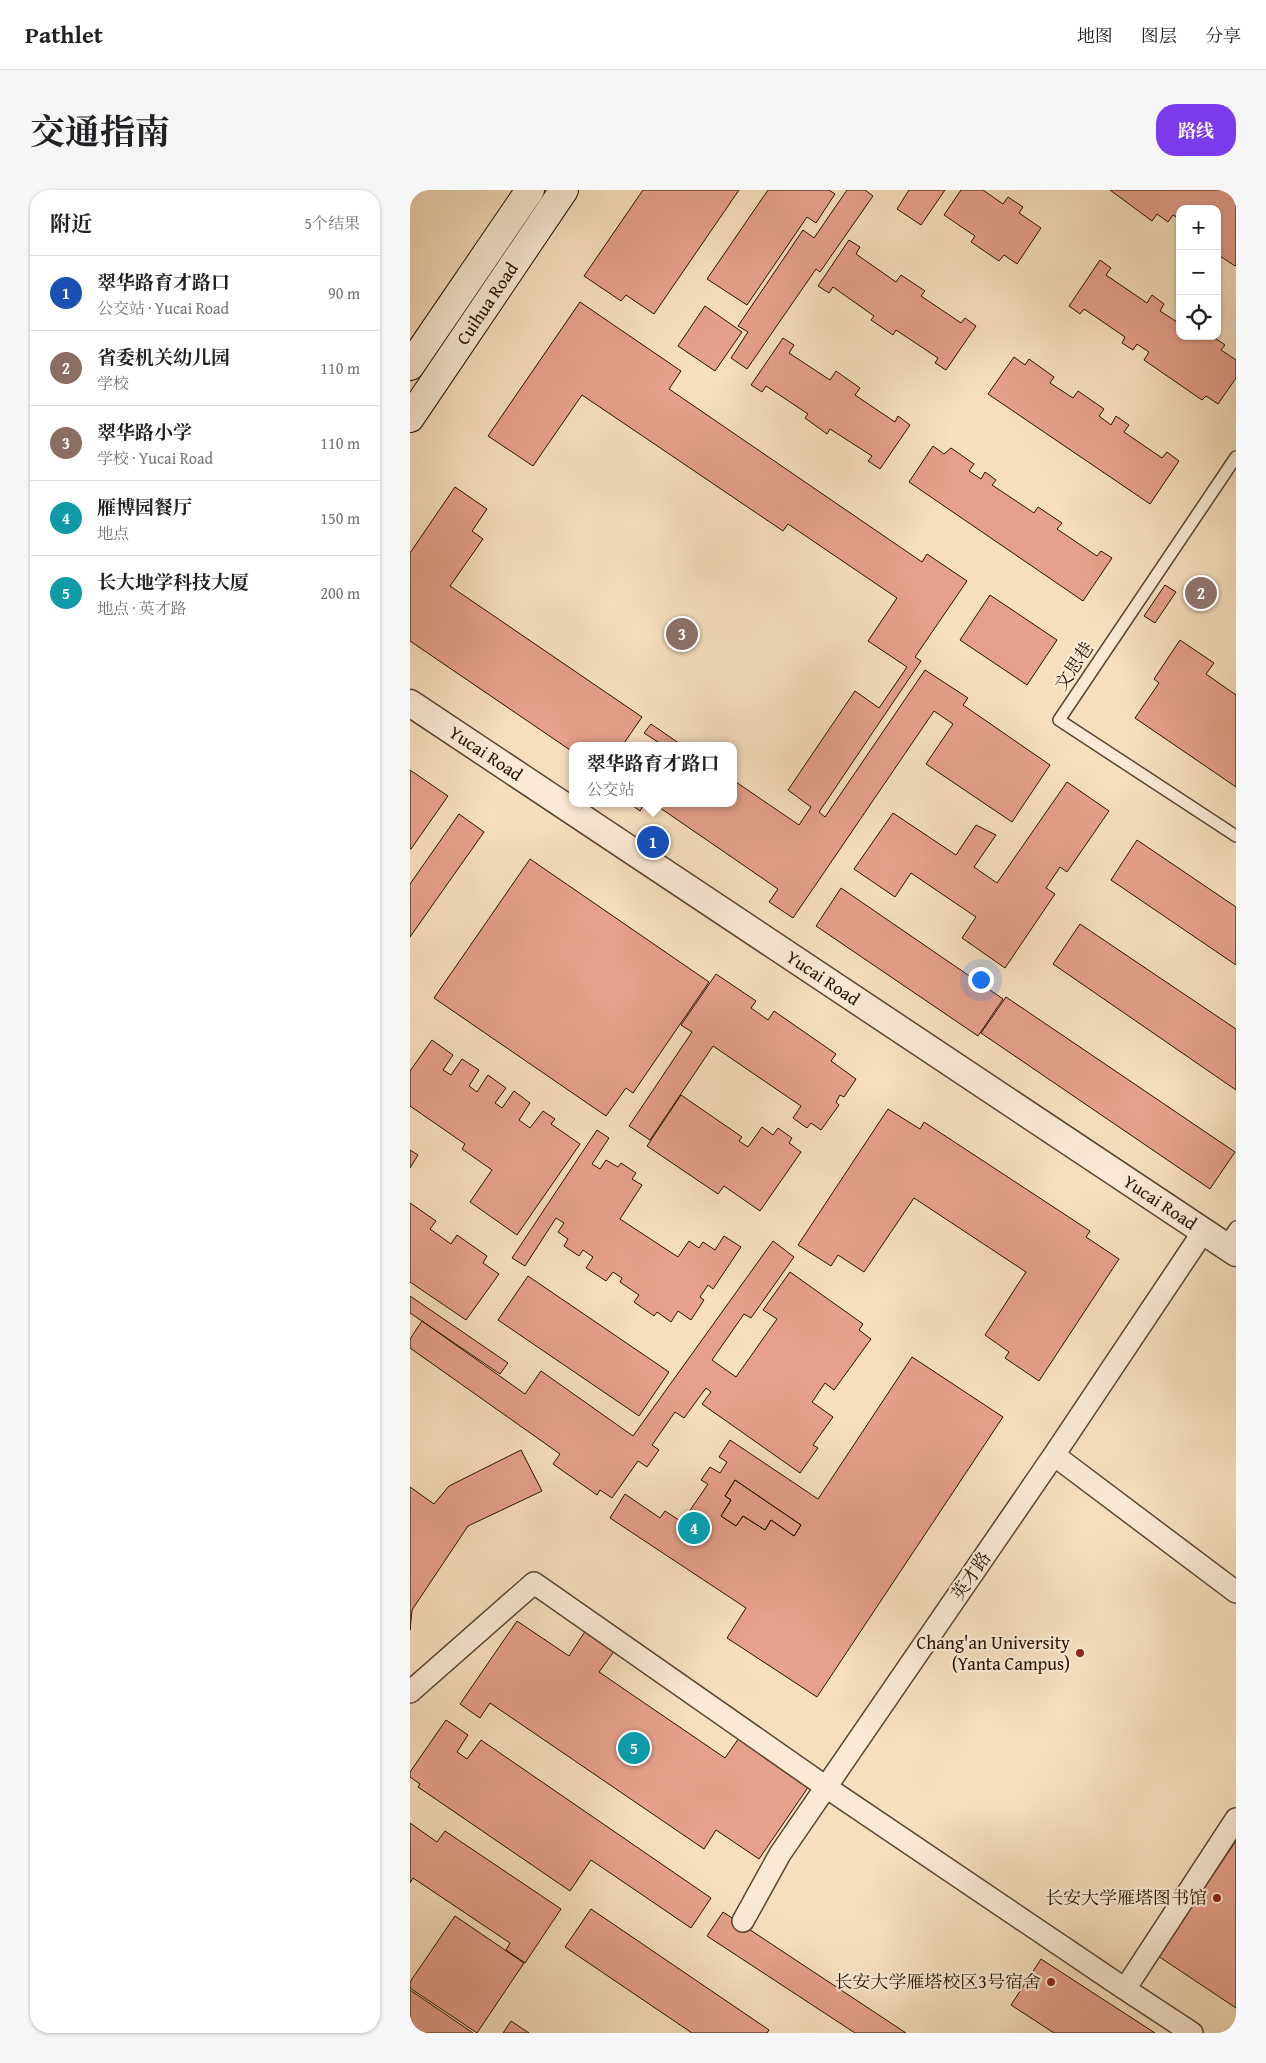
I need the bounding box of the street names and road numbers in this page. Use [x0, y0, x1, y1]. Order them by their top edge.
street label: Cuihua Road [449, 256, 525, 350]
street label: 文思巷 [1047, 636, 1100, 696]
street label: Yucai Road [444, 719, 529, 788]
street label: Yucai Road [781, 943, 866, 1012]
street label: Yucai Road [1118, 1167, 1203, 1237]
street label: 英才路 [944, 1546, 997, 1606]

